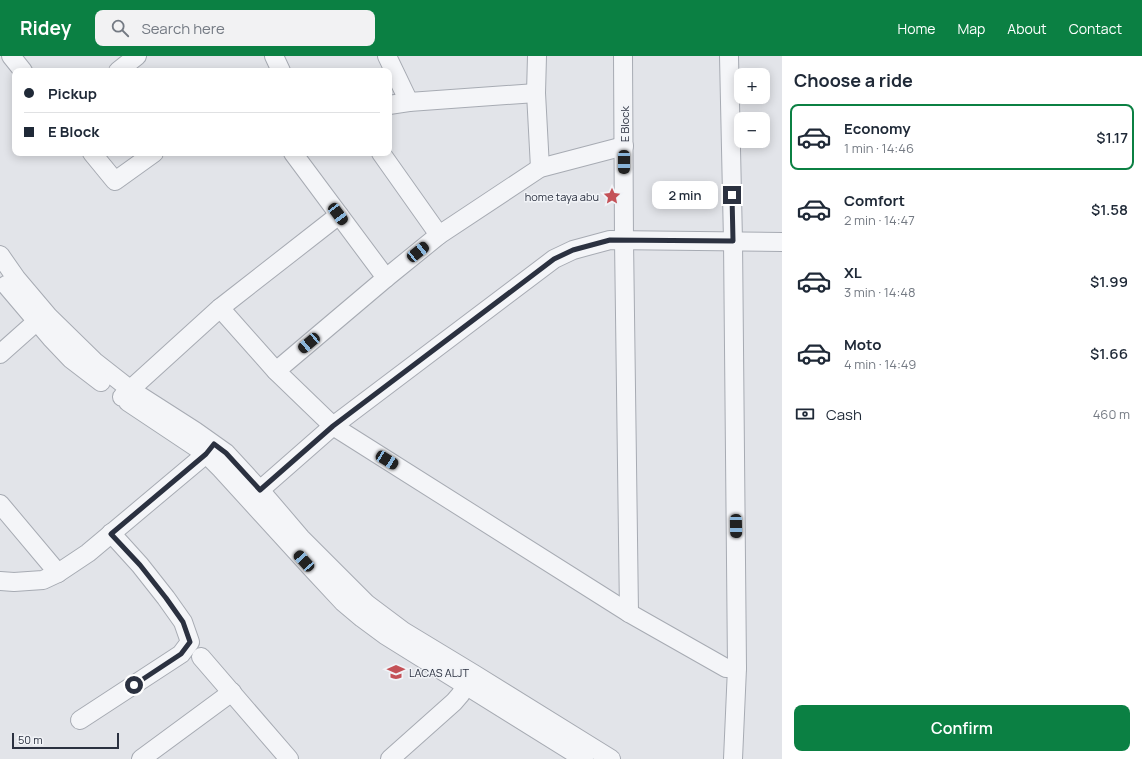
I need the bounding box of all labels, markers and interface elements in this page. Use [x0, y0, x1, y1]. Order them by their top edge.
search box [95, 10, 375, 46]
text: Ridey [20, 15, 71, 41]
icon: search [109, 17, 131, 39]
text: Search here [141, 18, 225, 39]
text: Home [898, 19, 935, 38]
text: Map [957, 19, 985, 38]
text: About [1007, 19, 1047, 38]
text: Contact [1069, 19, 1122, 38]
map controls [734, 68, 770, 148]
button: + [734, 68, 770, 104]
text: Choose a ride [794, 68, 913, 92]
text: Pickup [48, 83, 97, 104]
street label: E Block [617, 106, 632, 142]
button: − [734, 112, 770, 148]
text: Economy [844, 118, 911, 139]
icon: car [796, 119, 832, 155]
text: E Block [48, 121, 99, 142]
text: $1.17 [1096, 127, 1128, 148]
text: 1 min · 14:46 [844, 139, 914, 157]
car [618, 150, 630, 174]
callout: 2 min [652, 181, 718, 209]
place icon: home taya abu [602, 186, 622, 206]
text: 2 min [668, 186, 702, 204]
route end [723, 186, 741, 204]
place label: home taya abu [525, 189, 599, 204]
text: Comfort [844, 190, 905, 211]
icon: car [796, 191, 832, 227]
text: $1.58 [1091, 199, 1128, 220]
car [326, 201, 350, 227]
text: 2 min · 14:47 [844, 211, 915, 229]
car [405, 240, 431, 264]
text: XL [844, 262, 862, 283]
icon: car [796, 263, 832, 299]
text: $1.99 [1090, 271, 1128, 292]
text: 3 min · 14:48 [844, 283, 916, 301]
car [296, 331, 322, 355]
text: Moto [844, 334, 881, 355]
icon: car [796, 335, 832, 371]
text: $1.66 [1090, 343, 1128, 364]
text: 4 min · 14:49 [844, 355, 916, 373]
icon: cash [794, 403, 816, 425]
text: Cash [826, 404, 862, 425]
text: 460 m [1093, 405, 1130, 423]
car [374, 449, 400, 471]
car [730, 514, 742, 538]
car [292, 548, 316, 574]
school or university icon: LACAS ALJT [386, 662, 406, 682]
place label: LACAS ALJT [409, 665, 469, 680]
route start [125, 676, 143, 694]
button: Confirm [794, 705, 1130, 751]
scale bar [12, 731, 119, 750]
text: 50 m [18, 732, 43, 747]

